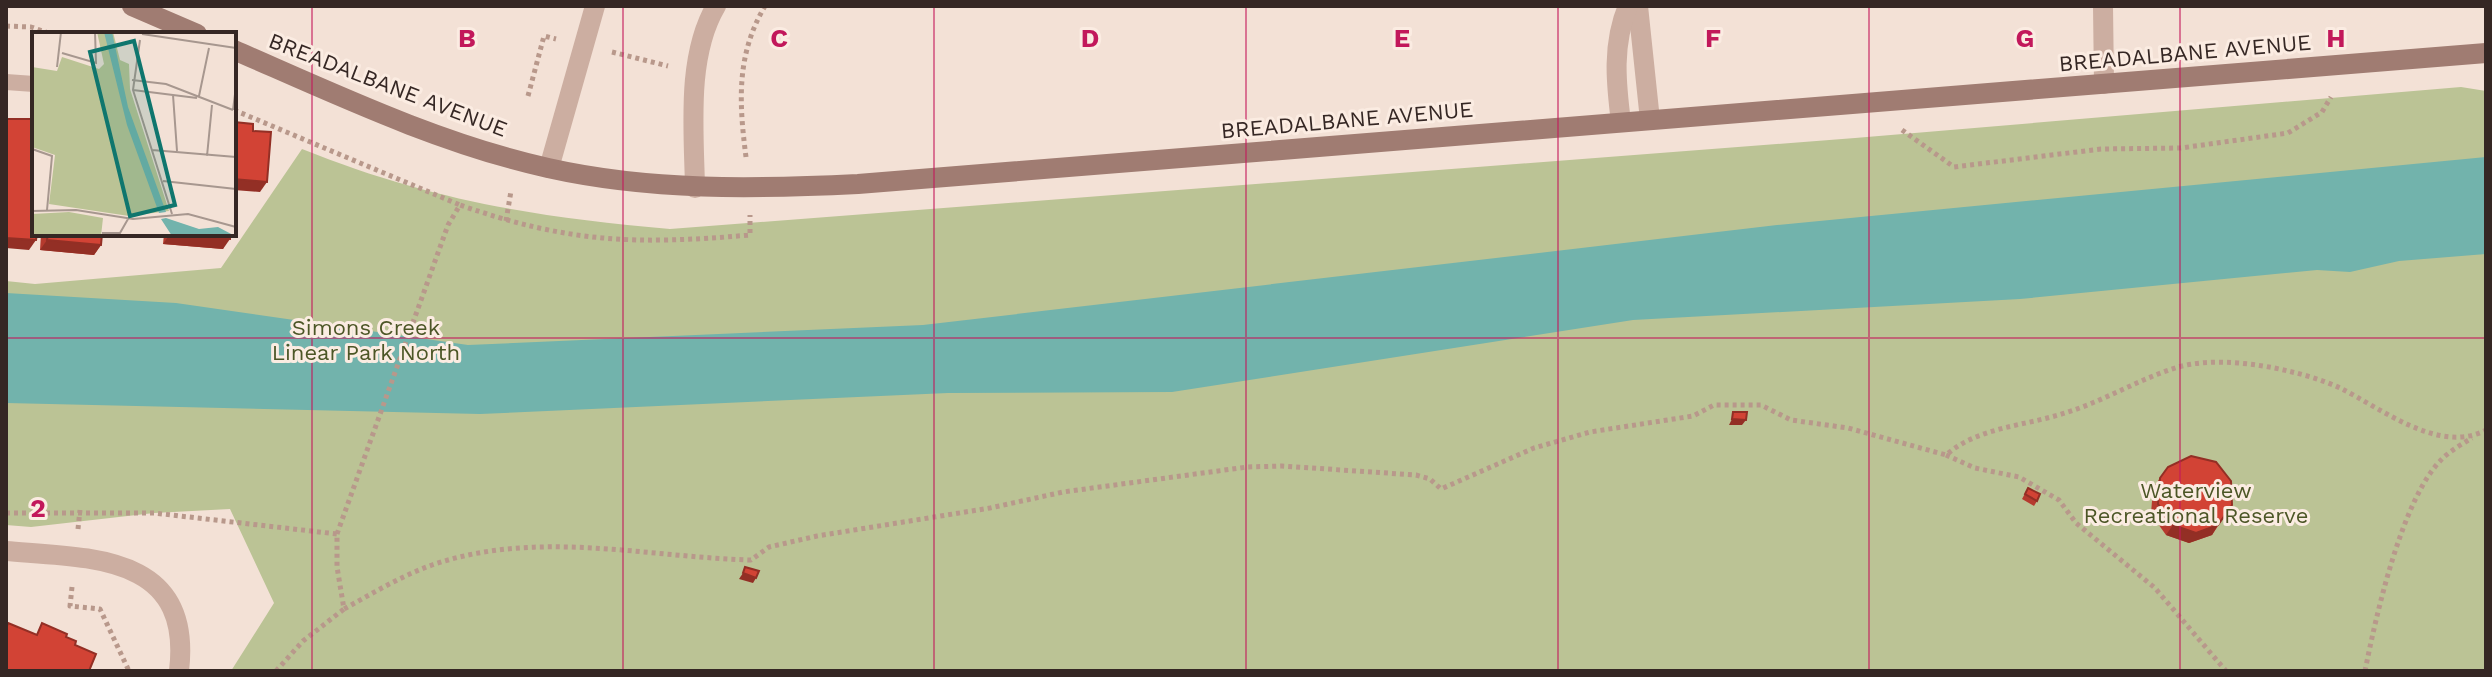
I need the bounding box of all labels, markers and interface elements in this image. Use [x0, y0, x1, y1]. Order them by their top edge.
text: C [770, 23, 788, 53]
text: D [1081, 23, 1099, 53]
text: E [1394, 23, 1410, 53]
text: F [1705, 23, 1721, 53]
text: G [2016, 23, 2034, 53]
text: H [2326, 23, 2346, 53]
street label: BREADALBANE AVENUE [265, 27, 511, 143]
street label: BREADALBANE AVENUE [2058, 30, 2312, 76]
inset map [32, 32, 236, 236]
street label: BREADALBANE AVENUE [1220, 97, 1474, 143]
park label: Simons Creek Linear Park North [272, 315, 460, 365]
park label: Waterview Recreational Reserve [2084, 478, 2308, 528]
text: 2 [30, 493, 46, 523]

